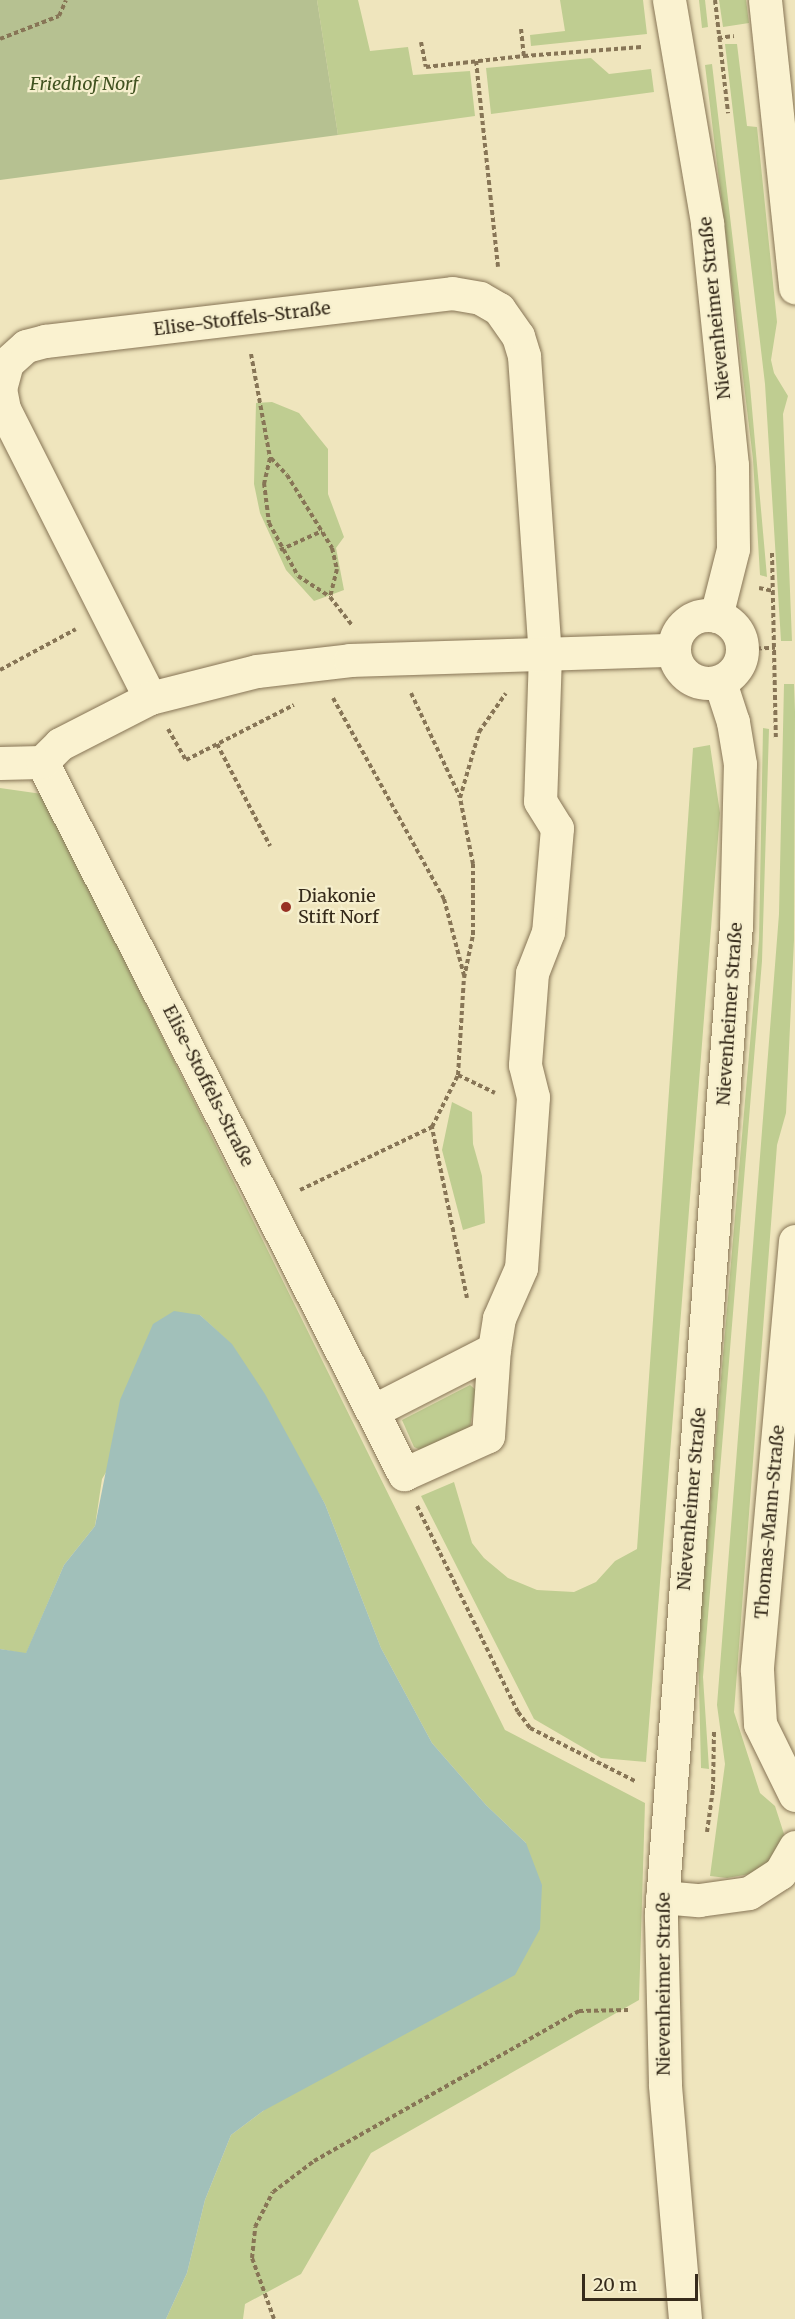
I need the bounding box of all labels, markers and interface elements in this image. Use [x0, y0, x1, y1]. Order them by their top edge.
park label: Friedhof Norf [30, 73, 138, 95]
street label: Nievenheimer Straße [695, 216, 735, 400]
street label: Elise-Stoffels-Straße [152, 297, 332, 341]
place label: Diakonie Stift Norf [298, 886, 379, 928]
marker: Diakonie Stift Norf [279, 900, 293, 914]
street label: Nievenheimer Straße [713, 922, 747, 1106]
street label: Elise-Stoffels-Straße [158, 1002, 258, 1170]
street label: Nievenheimer Straße [673, 1407, 711, 1591]
street label: Thomas-Mann-Straße [751, 1424, 789, 1620]
street label: Nievenheimer Straße [653, 1892, 675, 2076]
scale bar [585, 2262, 700, 2300]
text: 20 m [593, 2273, 637, 2296]

